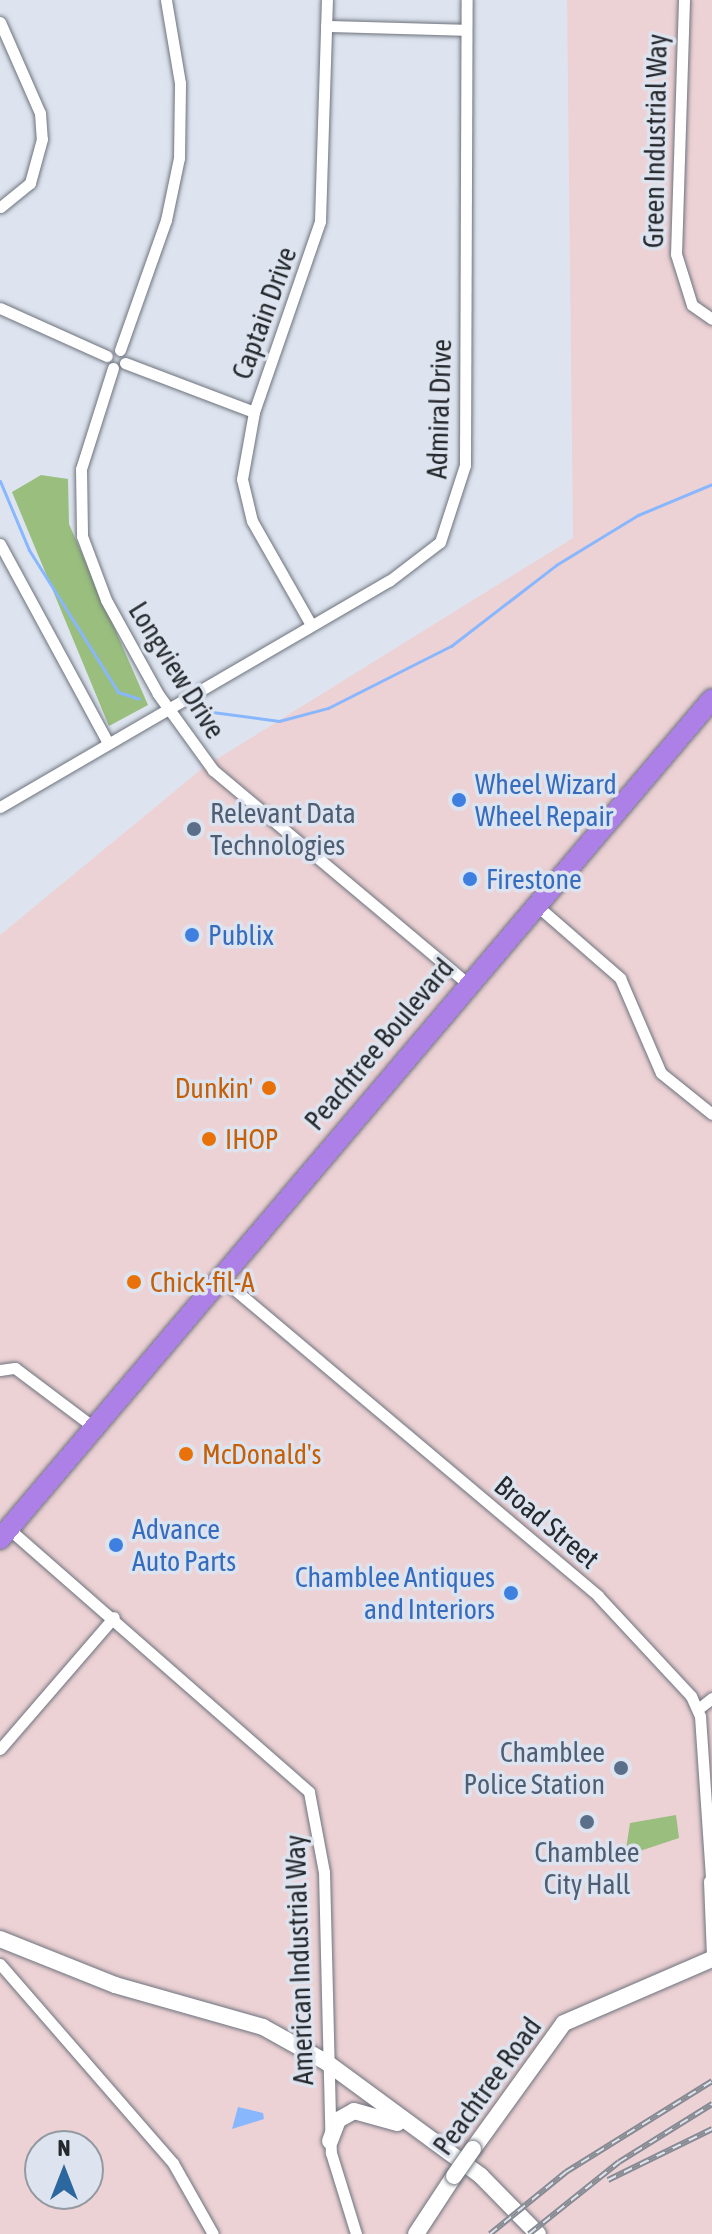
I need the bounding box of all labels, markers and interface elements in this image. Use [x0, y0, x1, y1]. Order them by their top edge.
street label: Green Industrial Way [636, 34, 674, 248]
street label: Captain Drive [225, 242, 303, 384]
street label: Admiral Drive [420, 338, 458, 480]
street label: Longview Drive [122, 595, 232, 745]
place label: Wheel Wizard Wheel Repair [475, 767, 617, 833]
marker: Wheel Wizard Wheel Repair [450, 791, 468, 809]
place label: Relevant Data Technologies [210, 796, 356, 862]
marker: Relevant Data Technologies [185, 820, 203, 838]
place label: Firestone [486, 862, 582, 896]
marker: Firestone [461, 870, 479, 888]
place label: Publix [208, 918, 274, 952]
marker: Publix [183, 926, 201, 944]
street label: Peachtree Boulevard [297, 951, 461, 1137]
place label: Dunkin' [175, 1071, 253, 1105]
marker: Dunkin' [260, 1079, 278, 1097]
place label: IHOP [225, 1122, 278, 1156]
marker: IHOP [200, 1130, 218, 1148]
place label: Chick-fil-A [150, 1265, 255, 1299]
marker: Chick-fil-A [125, 1273, 143, 1291]
place label: McDonald's [202, 1437, 321, 1471]
marker: McDonald's [177, 1445, 195, 1463]
street label: Broad Street [488, 1469, 606, 1575]
place label: Advance Auto Parts [132, 1512, 236, 1578]
marker: Advance Auto Parts [107, 1536, 125, 1554]
place label: Chamblee Antiques and Interiors [295, 1560, 495, 1626]
marker: Chamblee Antiques and Interiors [502, 1584, 520, 1602]
place label: Chamblee Police Station [464, 1735, 605, 1801]
marker: Chamblee Police Station [612, 1759, 630, 1777]
marker: Chamblee City Hall [578, 1813, 596, 1831]
street label: American Industrial Way [278, 1834, 320, 2086]
place label: Chamblee City Hall [534, 1835, 640, 1901]
street label: Peachtree Road [426, 2011, 548, 2161]
north arrow [24, 2130, 104, 2210]
text: N [58, 2135, 70, 2161]

